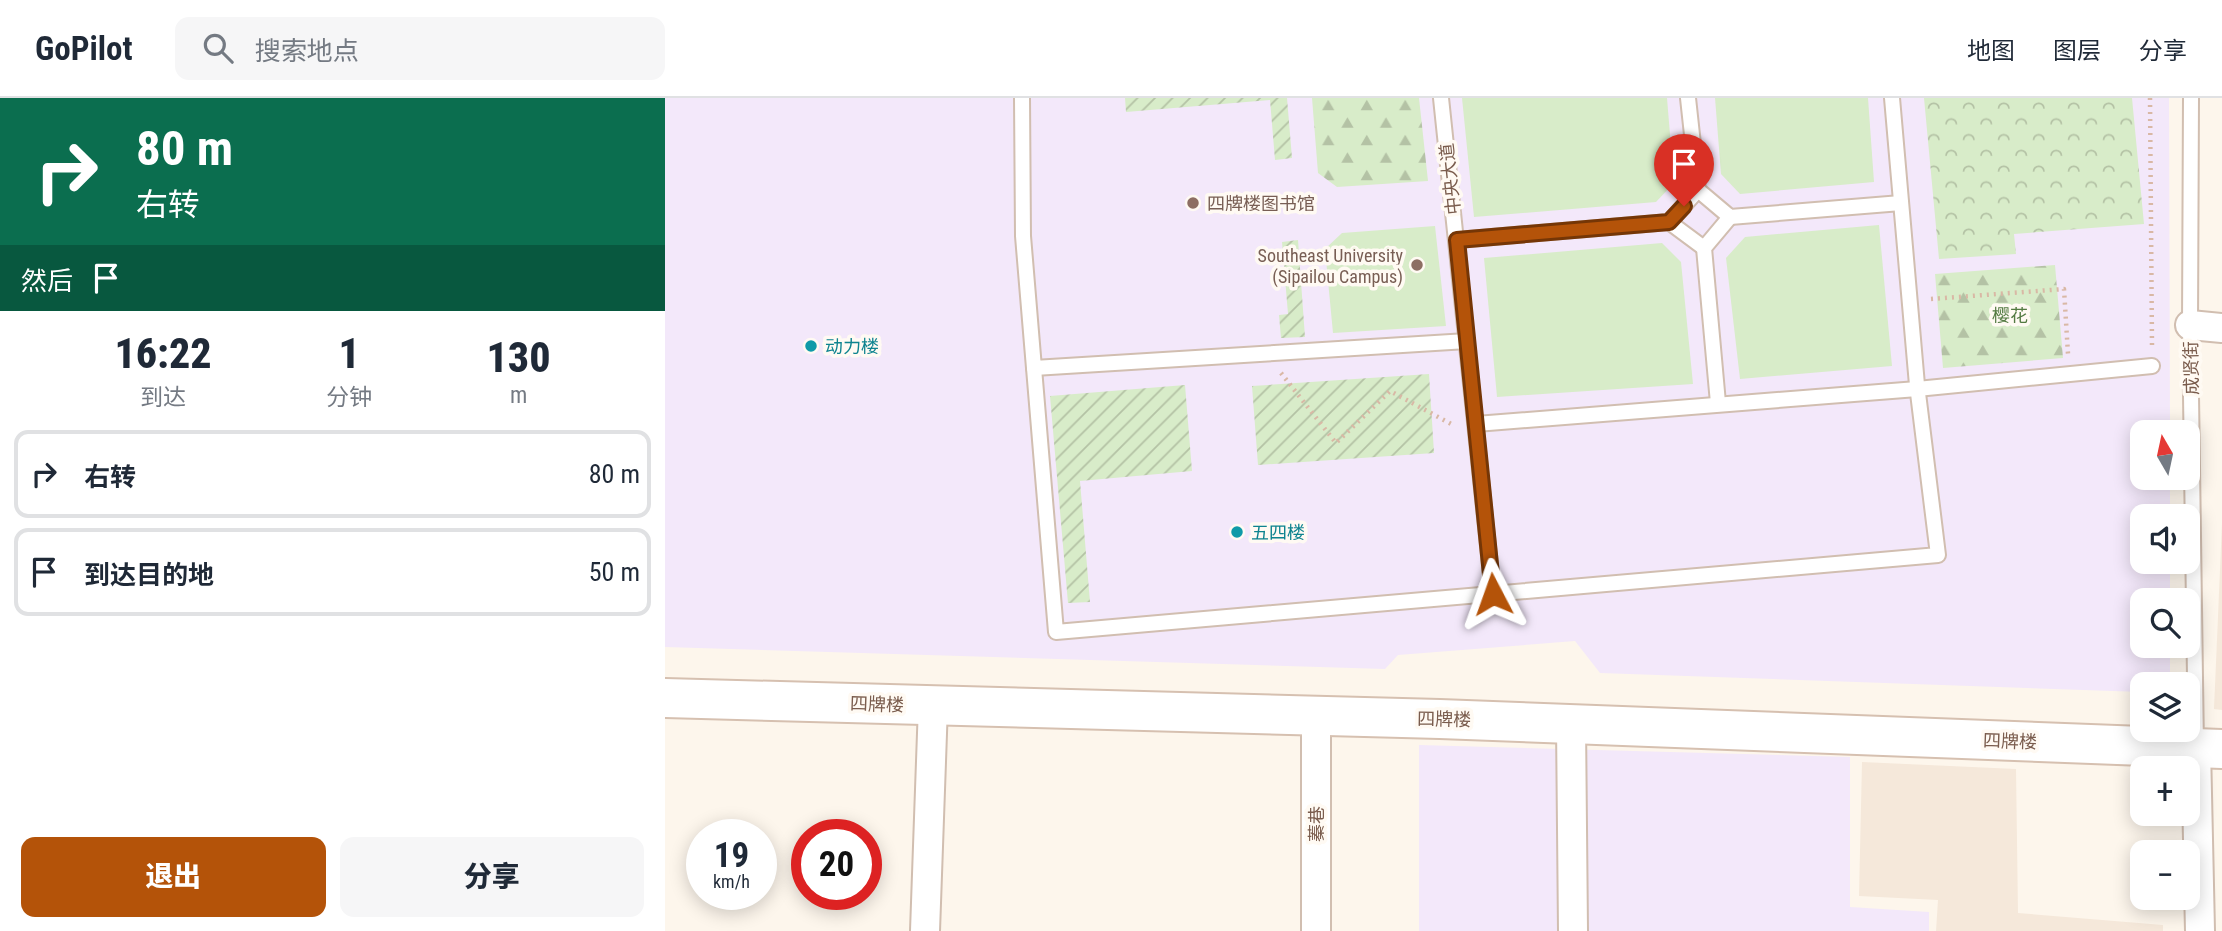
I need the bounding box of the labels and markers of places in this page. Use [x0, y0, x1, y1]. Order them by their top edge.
pin [1654, 134, 1714, 206]
place label: 四牌楼图书馆 [1207, 193, 1315, 214]
marker: 四牌楼图书馆 [1185, 195, 1201, 211]
place label: Southeast University (Sipailou Campus) [1258, 245, 1403, 288]
marker: Southeast University (Sipailou Campus) [1409, 257, 1425, 273]
place label: 动力楼 [825, 336, 879, 357]
marker: 动力楼 [803, 338, 819, 354]
place label: 五四楼 [1251, 522, 1305, 543]
marker: 五四楼 [1229, 524, 1245, 540]

